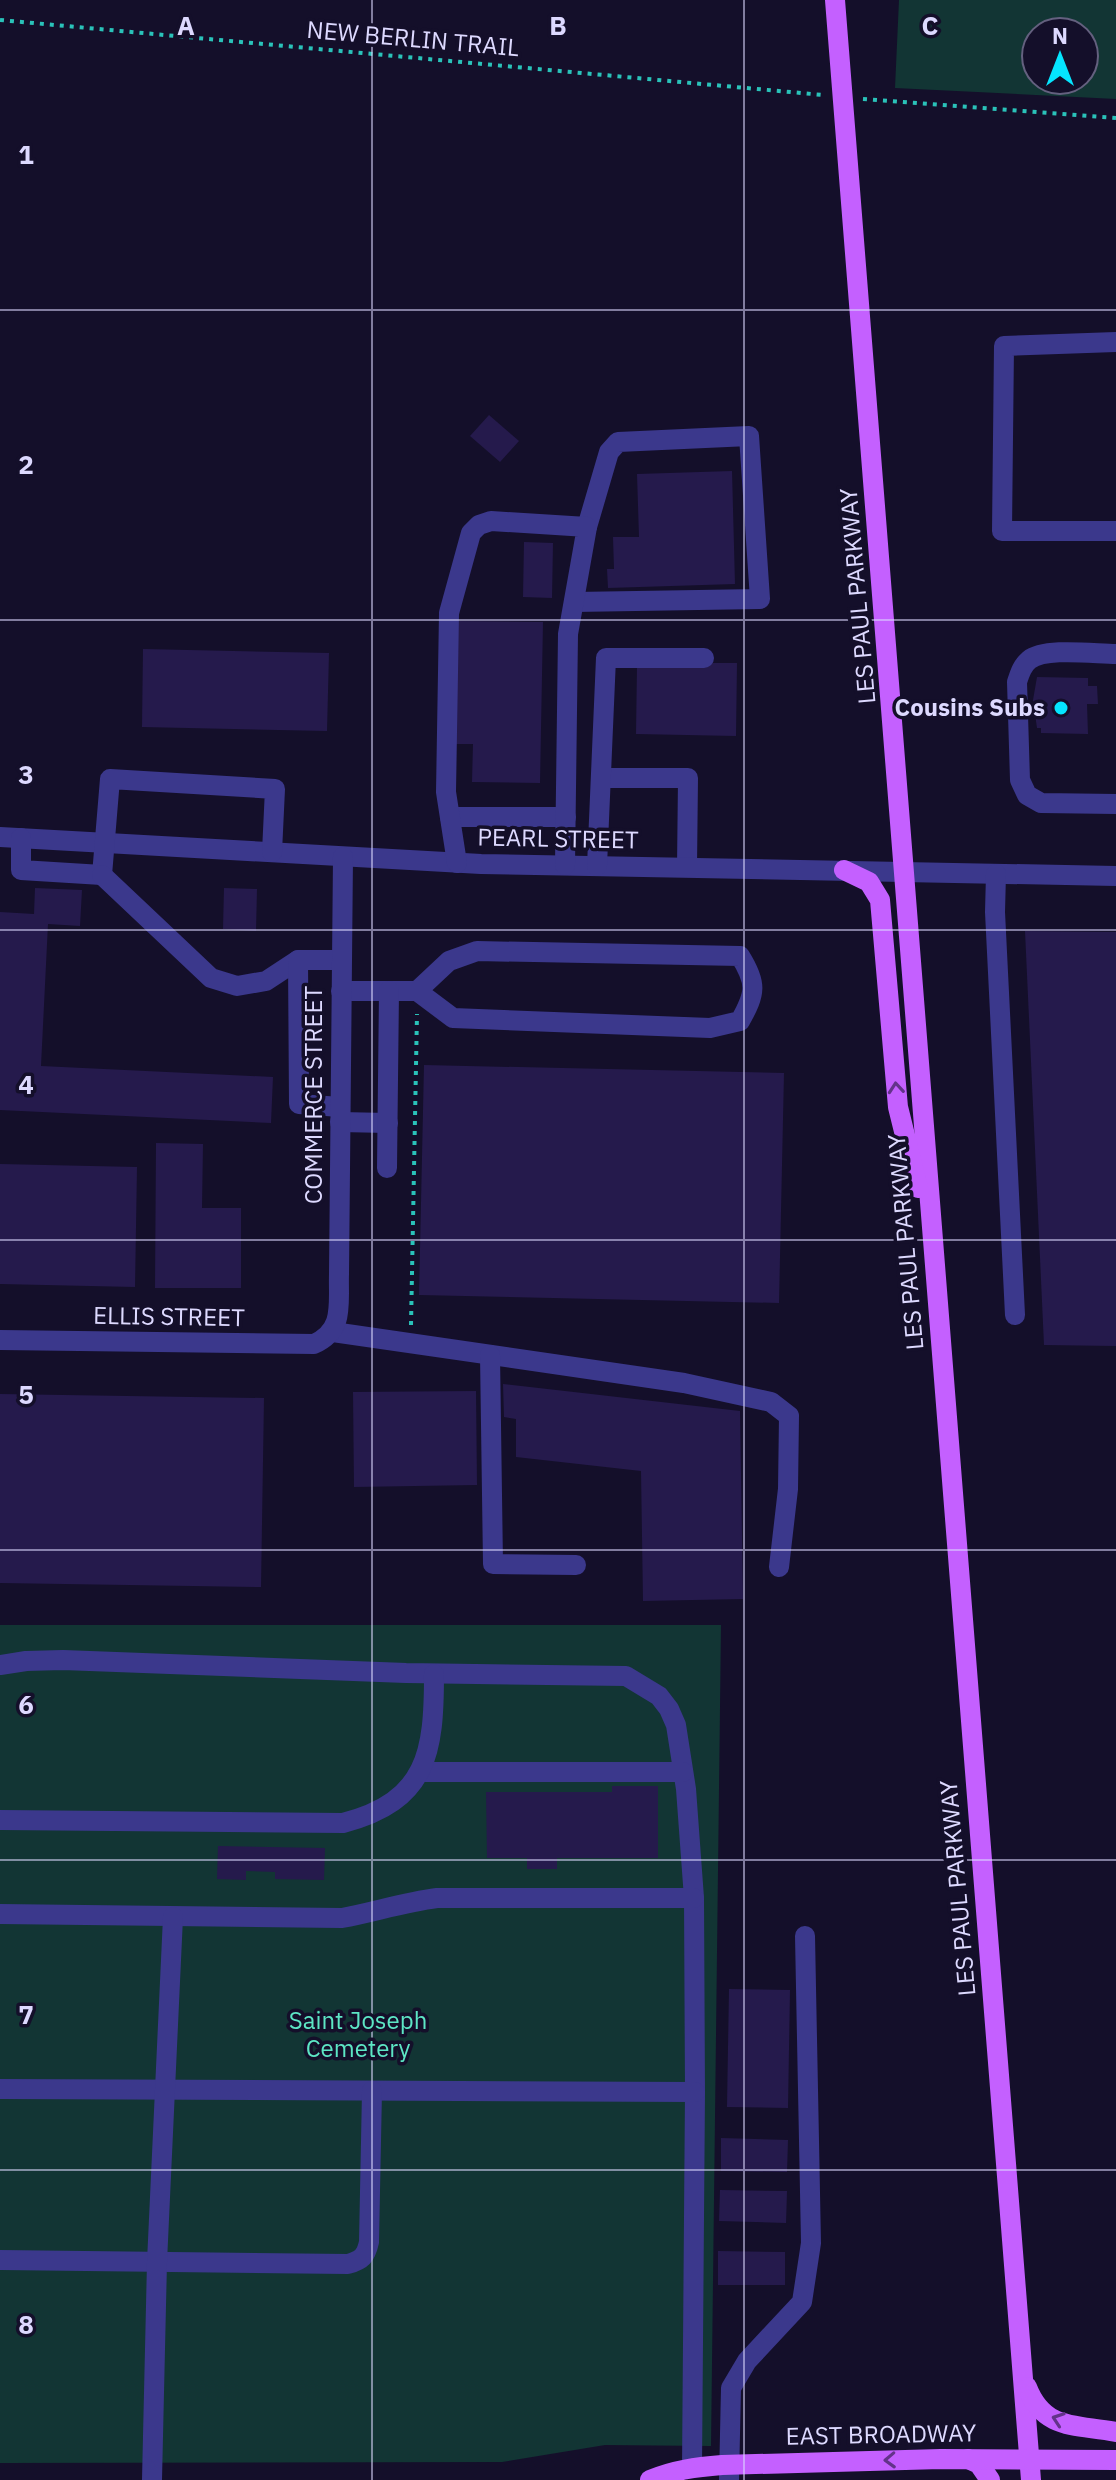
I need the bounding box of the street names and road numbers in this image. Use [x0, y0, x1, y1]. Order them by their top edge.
street label: NEW BERLIN TRAIL [305, 13, 521, 63]
street label: LES PAUL PARKWAY [832, 487, 882, 706]
street label: PEARL STREET [477, 821, 639, 855]
street label: COMMERCE STREET [297, 985, 329, 1204]
street label: LES PAUL PARKWAY [880, 1133, 930, 1352]
street label: ELLIS STREET [93, 1299, 245, 1333]
street label: LES PAUL PARKWAY [932, 1779, 982, 1998]
street label: EAST BROADWAY [785, 2416, 977, 2452]

